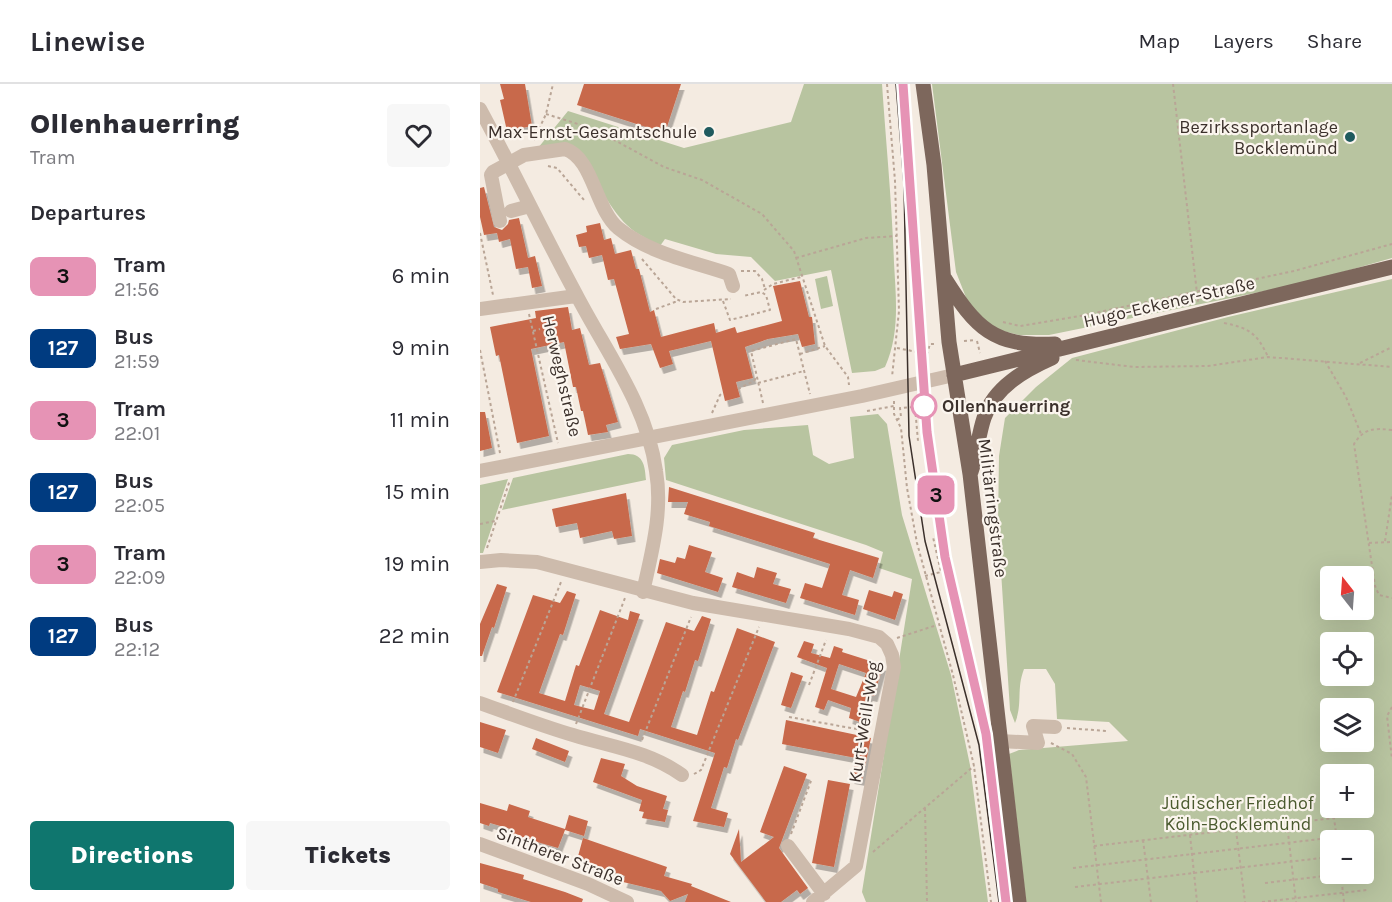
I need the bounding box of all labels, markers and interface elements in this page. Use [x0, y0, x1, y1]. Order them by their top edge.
text: Linewise [30, 25, 145, 58]
text: Map [1138, 29, 1180, 53]
text: Layers [1213, 29, 1274, 53]
text: Share [1307, 29, 1362, 53]
button: heart [387, 104, 450, 167]
text: Ollenhauerring [30, 107, 240, 140]
place label: Bezirkssportanlage Bocklemünd [1179, 116, 1338, 159]
place label: Max-Ernst-Gesamtschule [488, 121, 697, 143]
marker: Max-Ernst-Gesamtschule [702, 125, 716, 139]
marker: Bezirkssportanlage Bocklemünd [1343, 130, 1357, 144]
text: Tram [30, 146, 76, 169]
text: Departures [30, 200, 146, 226]
text: Tram [114, 252, 166, 278]
text: 6 min [392, 263, 450, 289]
text: 3 [56, 264, 70, 288]
street label: Hugo-Eckener-Straße [1081, 272, 1257, 332]
text: 21:56 [114, 278, 160, 301]
street label: Herweghstraße [537, 313, 587, 439]
text: Bus [114, 324, 154, 350]
text: 9 min [392, 335, 450, 361]
text: 127 [48, 336, 78, 360]
text: 21:59 [114, 350, 160, 373]
marker: Ollenhauerring [911, 393, 937, 419]
place label: Ollenhauerring [942, 395, 1071, 417]
text: Tram [114, 396, 166, 422]
text: 11 min [390, 407, 450, 433]
text: 3 [56, 408, 70, 432]
text: 22:01 [114, 422, 160, 445]
street label: Militärringstraße [974, 437, 1012, 579]
text: Bus [114, 468, 154, 494]
line badge: 3 [916, 476, 956, 514]
text: 15 min [385, 479, 450, 505]
text: 127 [48, 480, 78, 504]
text: 3 [929, 483, 943, 507]
text: 22:05 [114, 494, 165, 517]
text: Tram [114, 540, 166, 566]
text: 19 min [384, 551, 450, 577]
text: 3 [56, 552, 70, 576]
text: 22:09 [114, 566, 165, 589]
north arrow [1320, 566, 1374, 620]
map controls [1320, 566, 1374, 884]
text: Bus [114, 612, 154, 638]
text: 22 min [379, 623, 450, 649]
text: 127 [48, 624, 78, 648]
button: locate [1320, 632, 1374, 686]
text: 22:12 [114, 638, 160, 661]
street label: Kurt-Weill-Weg [844, 660, 884, 784]
button: layers [1320, 698, 1374, 752]
button: + [1320, 764, 1374, 818]
park label: Jüdischer Friedhof Köln-Bocklemünd [1162, 792, 1315, 835]
button: Directions [30, 821, 234, 890]
button: Tickets [246, 821, 450, 890]
street label: Sintherer Straße [493, 822, 627, 890]
button: − [1320, 830, 1374, 884]

